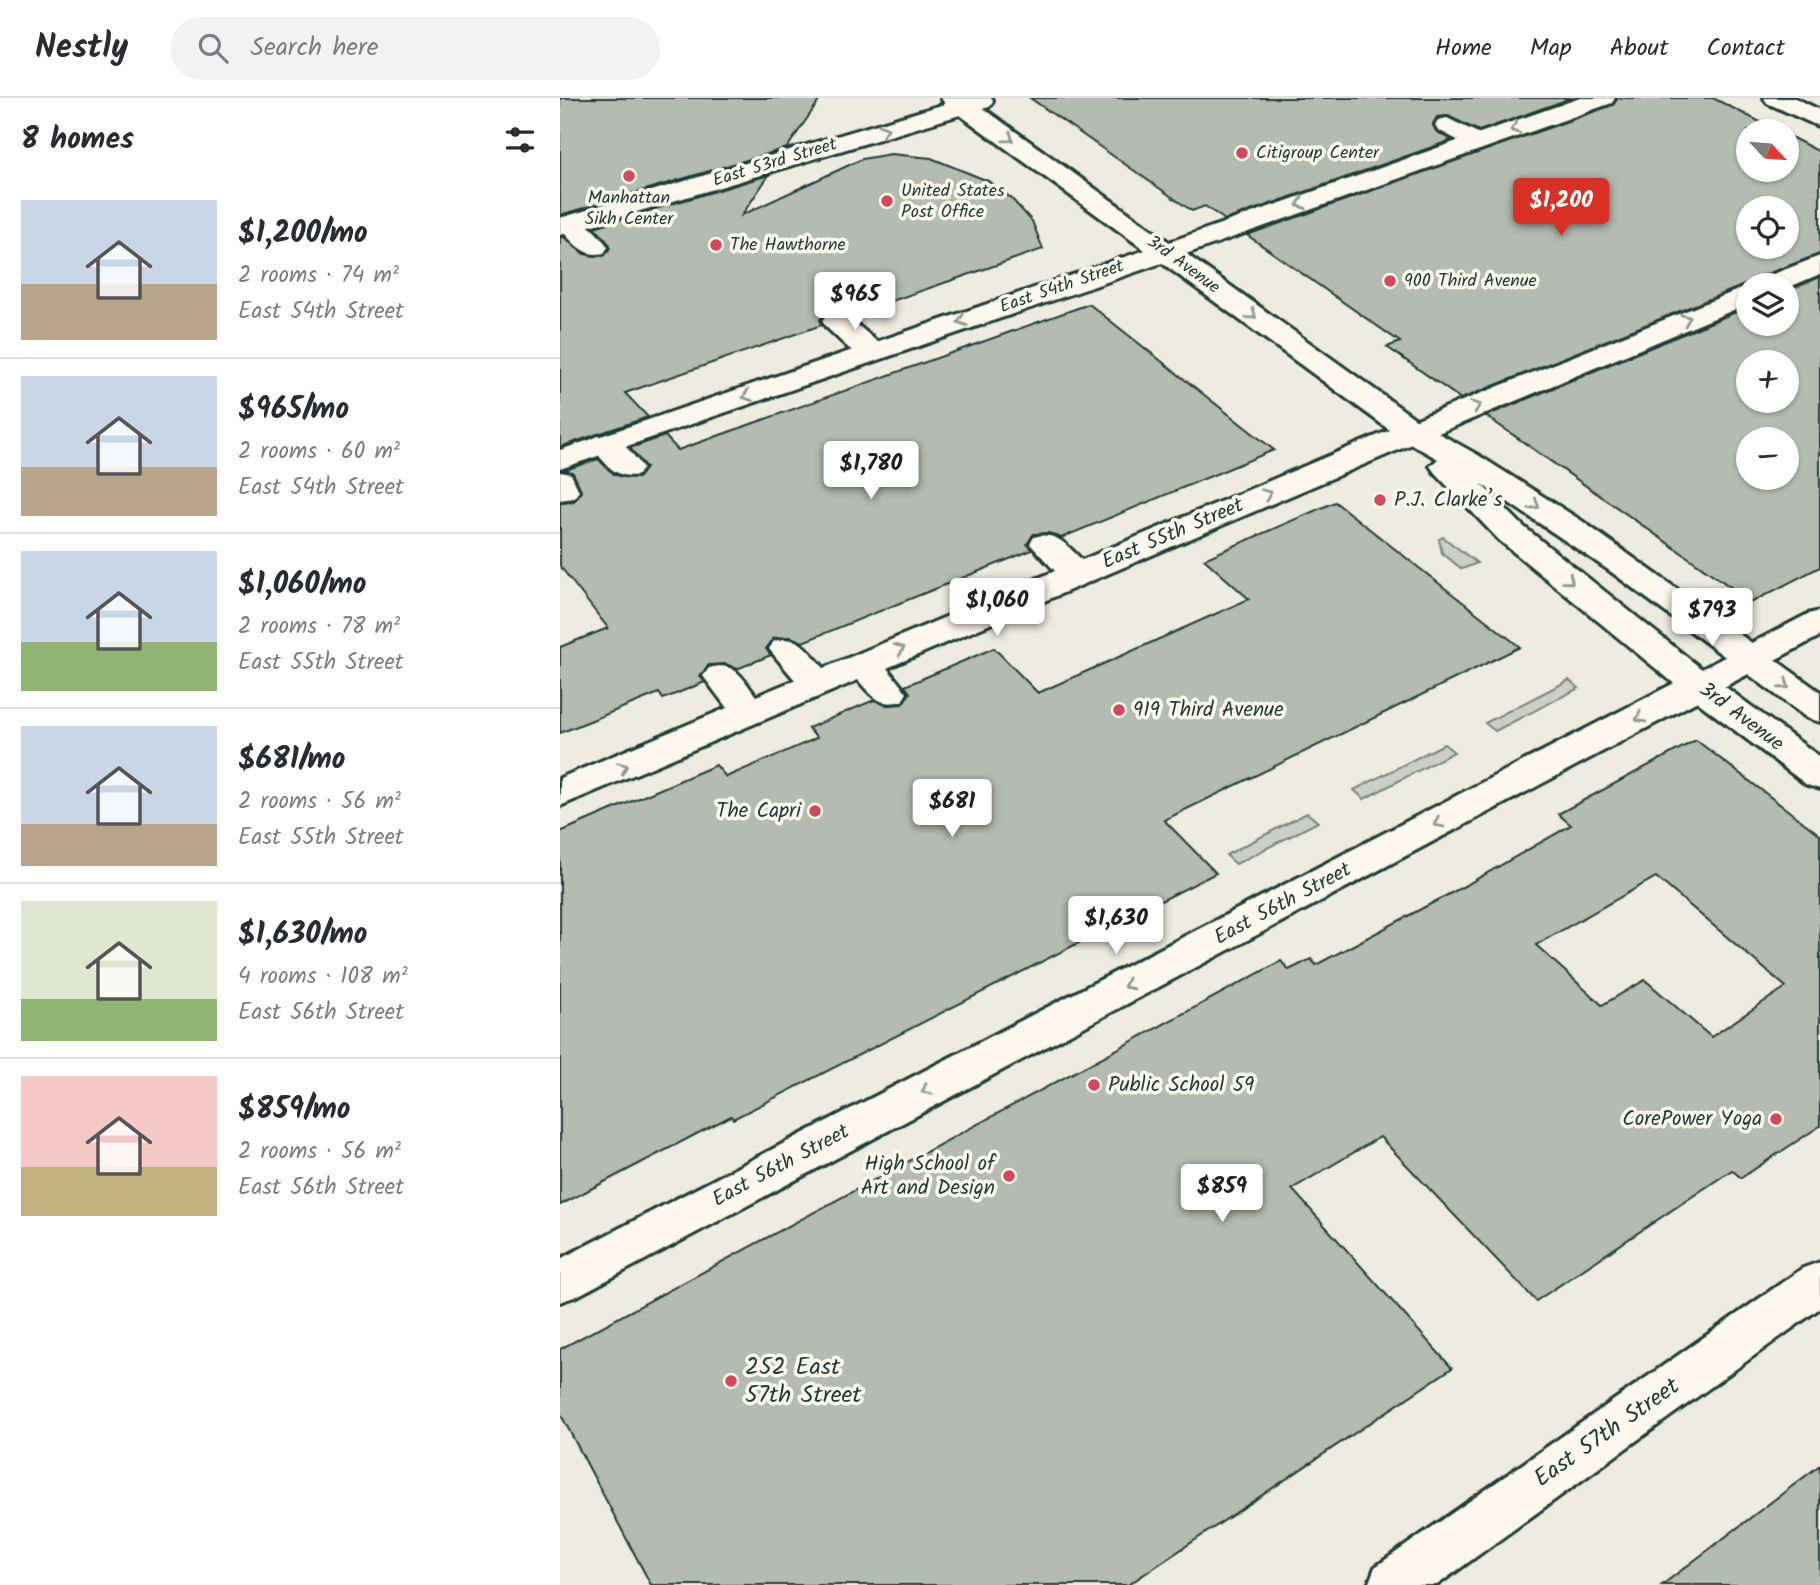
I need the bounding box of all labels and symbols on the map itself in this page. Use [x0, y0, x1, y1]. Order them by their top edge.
north arrow [1736, 119, 1799, 182]
one-way arrow [1510, 121, 1522, 135]
one-way arrow [878, 123, 890, 138]
street label: East 53rd Street [709, 130, 842, 196]
one-way arrow [1001, 130, 1014, 142]
place label: Citigroup Center [1256, 139, 1380, 168]
marker: Citigroup Center [1234, 145, 1250, 161]
marker: Manhattan Sikh Center [621, 168, 637, 184]
place label: United States Post Office [901, 177, 1005, 227]
pin: $1,200 [1504, 178, 1618, 238]
place label: Manhattan Sikh Center [585, 184, 674, 234]
marker: United States Post Office [879, 193, 895, 209]
one-way arrow [1295, 196, 1307, 210]
street label: 3rd Avenue [1140, 228, 1226, 302]
place label: The Hawthorne [730, 231, 846, 260]
marker: The Hawthorne [708, 237, 724, 253]
street label: East 54th Street [996, 252, 1129, 322]
place label: 900 Third Avenue [1404, 267, 1537, 296]
pin: $965 [814, 272, 896, 332]
marker: 900 Third Avenue [1382, 273, 1398, 289]
one-way arrow [1244, 307, 1257, 319]
one-way arrow [956, 313, 968, 328]
one-way arrow [1680, 314, 1692, 328]
one-way arrow [741, 388, 753, 402]
one-way arrow [1469, 400, 1481, 414]
pin: $1,780 [814, 442, 928, 501]
place label: P.J. Clarke’s [1394, 484, 1502, 517]
one-way arrow [1261, 488, 1273, 502]
street label: East 55th Street [1097, 489, 1250, 579]
marker: P.J. Clarke’s [1372, 492, 1388, 508]
one-way arrow [1527, 496, 1540, 509]
one-way arrow [1561, 571, 1574, 584]
pin: $1,060 [940, 578, 1054, 638]
pin: $793 [1671, 588, 1753, 648]
one-way arrow [893, 644, 905, 658]
street label: 3rd Avenue [1691, 674, 1791, 760]
one-way arrow [1777, 677, 1790, 689]
place label: 919 Third Avenue [1133, 694, 1284, 727]
marker: 919 Third Avenue [1111, 702, 1127, 718]
one-way arrow [1635, 709, 1647, 723]
one-way arrow [616, 761, 628, 775]
pin: $681 [911, 780, 993, 839]
place label: The Capri [716, 795, 802, 828]
marker: The Capri [807, 803, 823, 819]
one-way arrow [1433, 815, 1445, 828]
street label: East 56th Street [1208, 853, 1358, 954]
pin: $1,630 [1059, 896, 1173, 956]
one-way arrow [1123, 977, 1135, 990]
place label: Public School 59 [1108, 1069, 1254, 1102]
marker: Public School 59 [1086, 1077, 1102, 1093]
one-way arrow [921, 1082, 933, 1096]
place label: CorePower Yoga [1622, 1103, 1762, 1136]
marker: CorePower Yoga [1768, 1111, 1784, 1127]
street label: East 56th Street [706, 1115, 856, 1216]
place label: High School of Art and Design [861, 1148, 997, 1205]
pin: $859 [1181, 1164, 1263, 1224]
marker: High School of Art and Design [1001, 1168, 1017, 1184]
place label: 252 East 57th Street [745, 1348, 862, 1415]
street label: East 57th Street [1526, 1368, 1689, 1498]
marker: 252 East 57th Street [723, 1373, 739, 1389]

